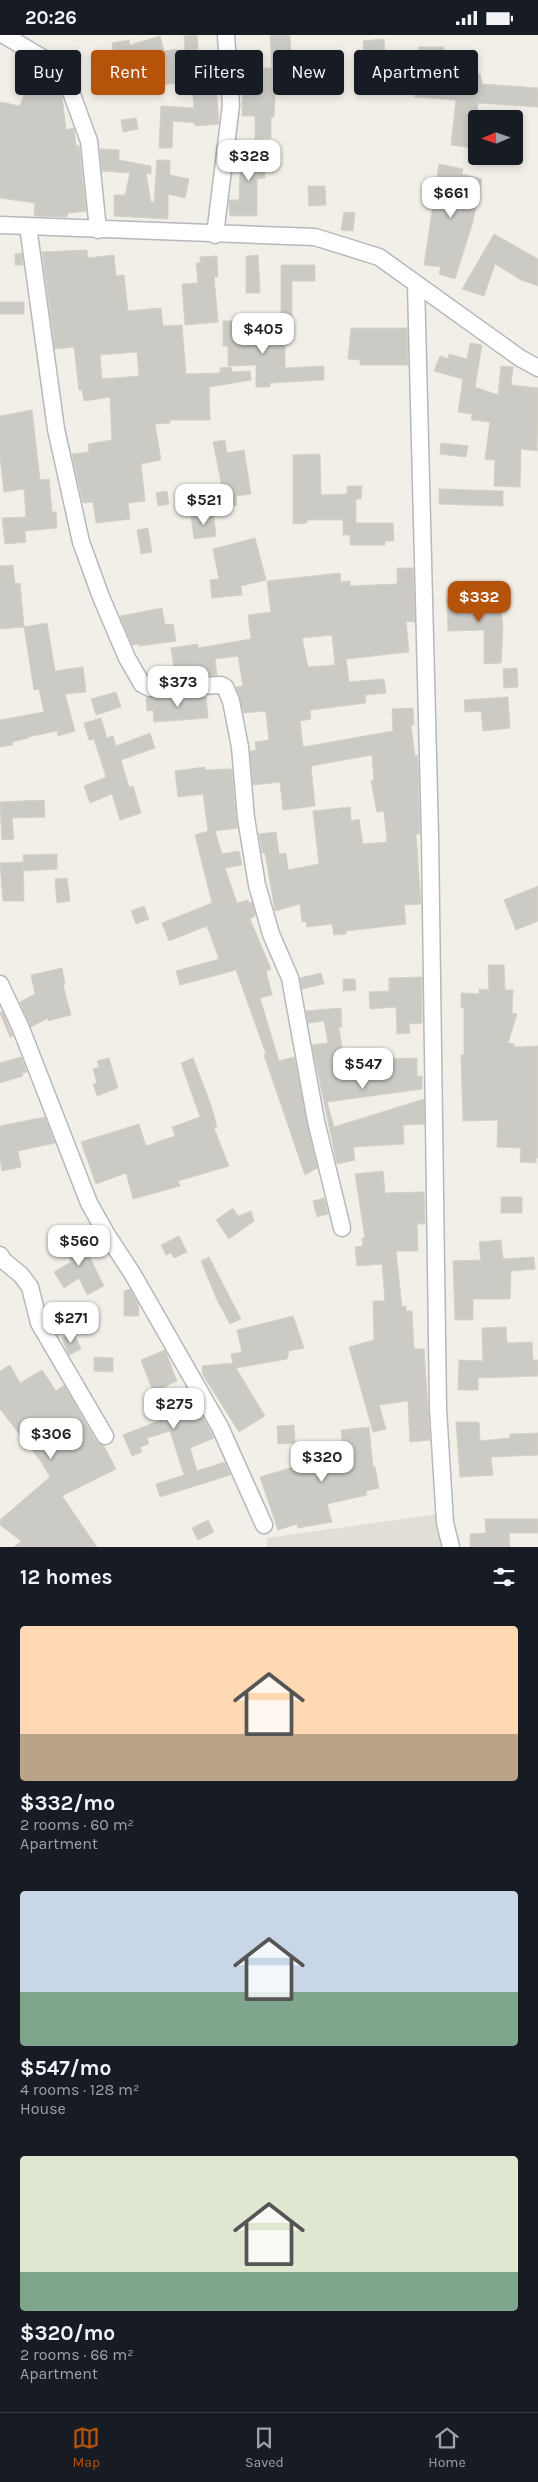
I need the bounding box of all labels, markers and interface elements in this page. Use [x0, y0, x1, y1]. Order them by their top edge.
text: 20:26 [25, 7, 77, 29]
chip: Buy [15, 50, 81, 95]
chip: Rent [91, 50, 165, 95]
chip: Filters [175, 50, 263, 95]
chip: New [273, 50, 344, 95]
chip: Apartment [354, 50, 478, 95]
north arrow [468, 110, 522, 165]
map controls [468, 110, 523, 165]
pin: $328 [219, 139, 279, 182]
text: $328 [229, 146, 270, 165]
pin: $661 [421, 177, 481, 219]
text: $661 [433, 183, 469, 202]
pin: $405 [233, 313, 293, 355]
text: $405 [243, 319, 283, 338]
pin: $521 [174, 483, 234, 526]
text: $521 [186, 490, 222, 509]
pin: $332 [449, 581, 509, 623]
text: $332 [459, 587, 499, 606]
pin: $373 [148, 665, 208, 708]
text: $373 [159, 672, 197, 691]
pin: $547 [333, 1047, 393, 1090]
text: $547 [344, 1054, 382, 1073]
pin: $560 [49, 1225, 109, 1267]
text: $560 [59, 1231, 99, 1250]
pin: $271 [41, 1301, 101, 1344]
text: $271 [54, 1308, 88, 1327]
pin: $275 [144, 1387, 204, 1430]
text: $275 [155, 1394, 193, 1413]
pin: $306 [21, 1417, 81, 1460]
text: $306 [31, 1424, 71, 1443]
pin: $320 [292, 1441, 352, 1483]
text: $320 [302, 1447, 342, 1466]
icon: filters [490, 1563, 518, 1591]
text: 12 homes [20, 1565, 113, 1589]
icon: home [224, 1659, 314, 1749]
text: $332/mo [20, 1791, 115, 1815]
text: 2 rooms · 60 m² [20, 1815, 134, 1834]
text: Apartment [20, 1834, 98, 1853]
icon: home [224, 1924, 314, 2014]
text: $547/mo [20, 2056, 111, 2080]
text: 4 rooms · 128 m² [20, 2080, 139, 2099]
text: House [20, 2099, 66, 2118]
icon: home [224, 2189, 314, 2279]
text: $320/mo [20, 2321, 115, 2345]
text: 2 rooms · 66 m² [20, 2345, 134, 2364]
text: Apartment [20, 2364, 98, 2383]
tab: Map [72, 2424, 100, 2471]
tab: Saved [245, 2424, 284, 2471]
tab: Home [428, 2424, 466, 2471]

